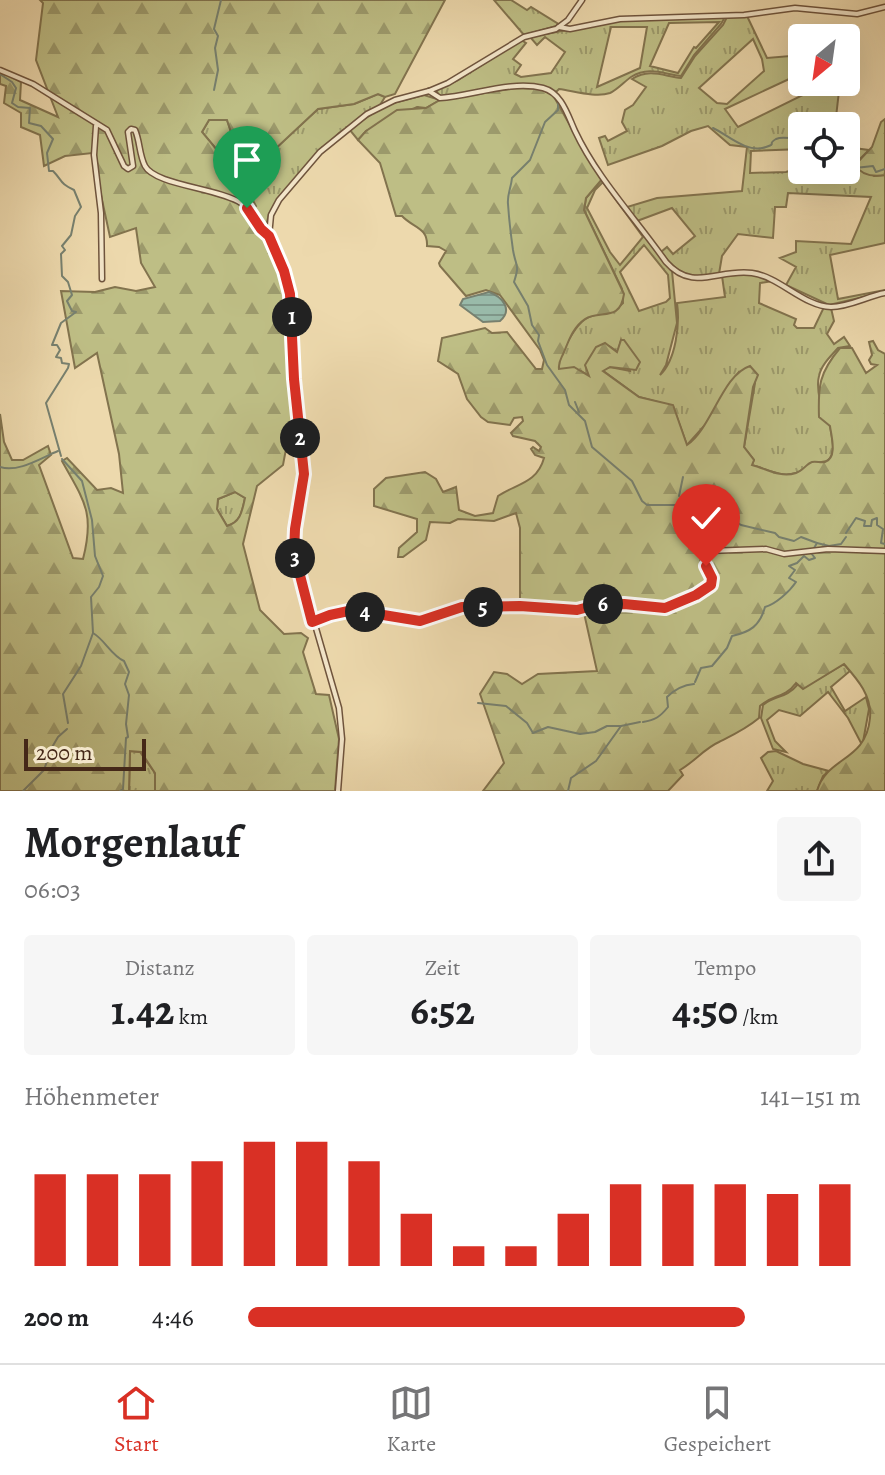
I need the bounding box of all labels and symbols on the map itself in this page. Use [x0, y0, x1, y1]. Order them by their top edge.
north arrow [788, 24, 860, 96]
pin [213, 126, 281, 208]
pin: 1 [272, 297, 312, 337]
pin: 2 [280, 418, 320, 458]
pin [672, 484, 740, 566]
pin: 3 [275, 538, 315, 578]
pin: 6 [583, 584, 623, 624]
pin: 5 [463, 587, 503, 627]
pin: 4 [345, 592, 385, 632]
scale bar [24, 735, 146, 771]

